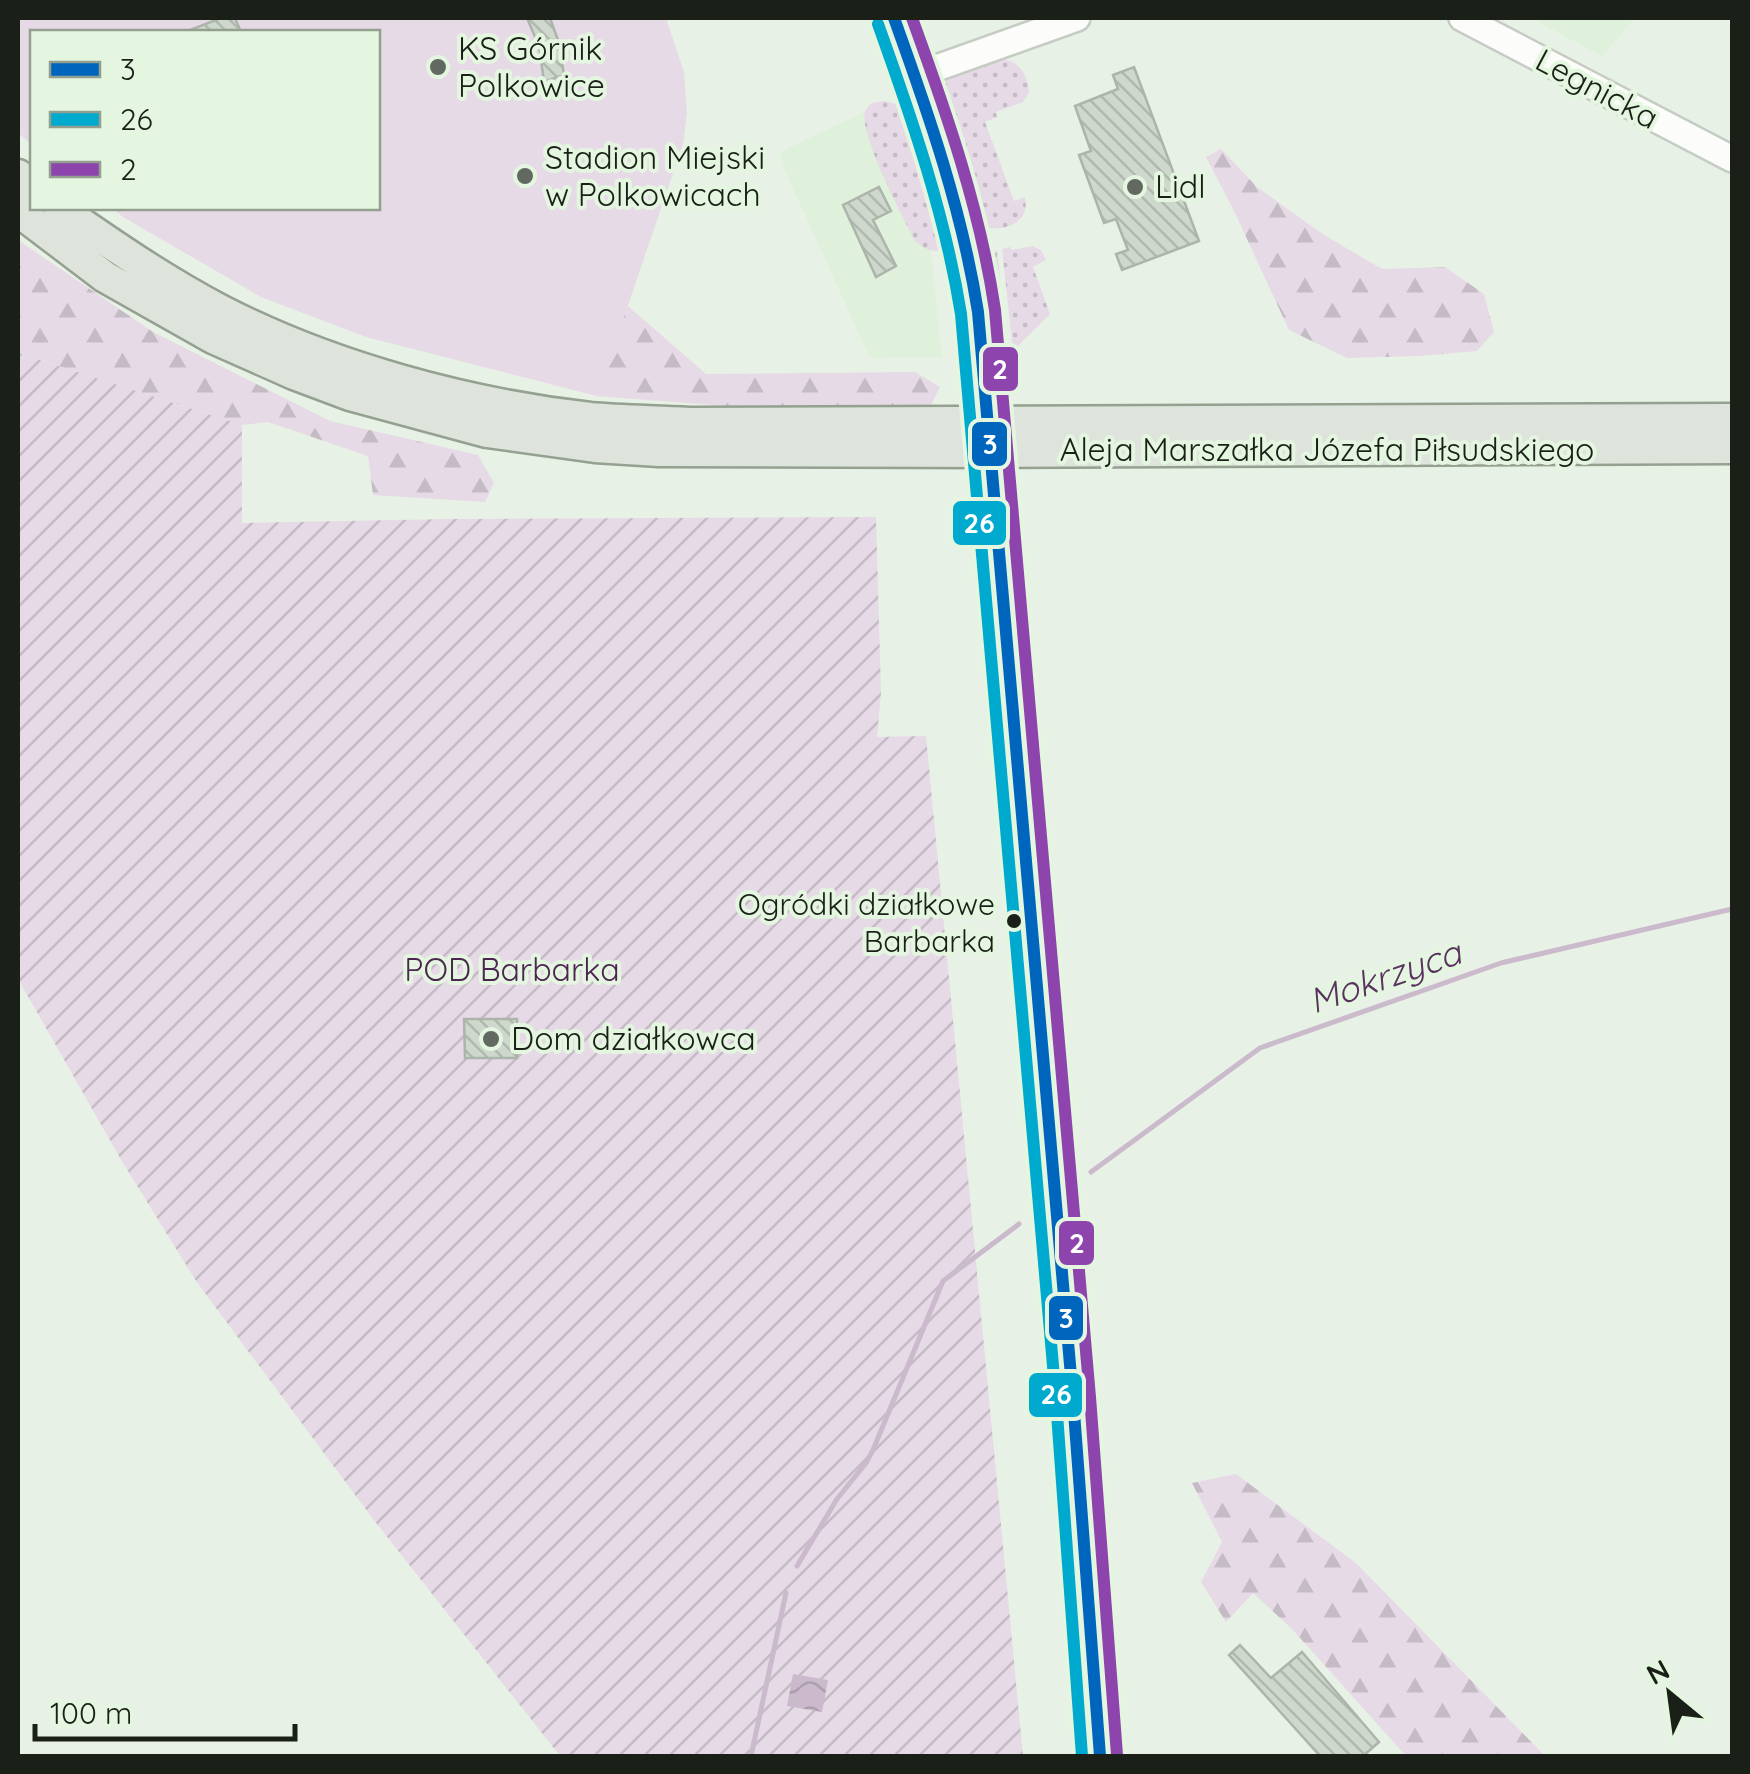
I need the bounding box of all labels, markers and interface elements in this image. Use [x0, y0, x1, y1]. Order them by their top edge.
place label: KS Górnik Polkowice [458, 28, 605, 105]
legend [30, 30, 380, 210]
street label: Legnicka [1529, 39, 1666, 137]
text: 3 [120, 50, 136, 88]
marker: KS Górnik Polkowice [427, 56, 449, 78]
text: 26 [120, 100, 153, 138]
place label: Stadion Miejski w Polkowicach [545, 137, 765, 214]
text: 2 [120, 150, 137, 188]
marker: Stadion Miejski w Polkowicach [514, 165, 536, 187]
place label: Lidl [1155, 166, 1206, 206]
marker: Lidl [1124, 176, 1146, 198]
line badge: 2 [981, 345, 1020, 393]
text: 2 [992, 351, 1008, 386]
line badge: 3 [970, 420, 1009, 468]
text: 3 [982, 426, 998, 461]
street label: Aleja Marszałka Józefa Piłsudskiego [1060, 429, 1594, 469]
line badge: 26 [951, 499, 1008, 547]
text: 26 [963, 505, 995, 540]
place label: Ogródki działkowe Barbarka [738, 885, 995, 960]
marker: Ogródki działkowe Barbarka [1004, 911, 1024, 931]
water label: Mokrzyca [1303, 929, 1468, 1023]
park label: POD Barbarka [404, 949, 620, 989]
place label: Dom działkowca [511, 1018, 756, 1058]
marker: Dom działkowca [480, 1028, 502, 1050]
line badge: 2 [1057, 1219, 1096, 1267]
text: 2 [1069, 1225, 1085, 1260]
line badge: 3 [1047, 1294, 1085, 1342]
text: 3 [1058, 1300, 1074, 1335]
line badge: 26 [1027, 1371, 1084, 1419]
text: 26 [1040, 1376, 1072, 1411]
north arrow [1620, 1644, 1720, 1744]
text: N [1640, 1651, 1675, 1692]
scale bar [35, 1679, 295, 1741]
text: 100 m [50, 1694, 132, 1732]

